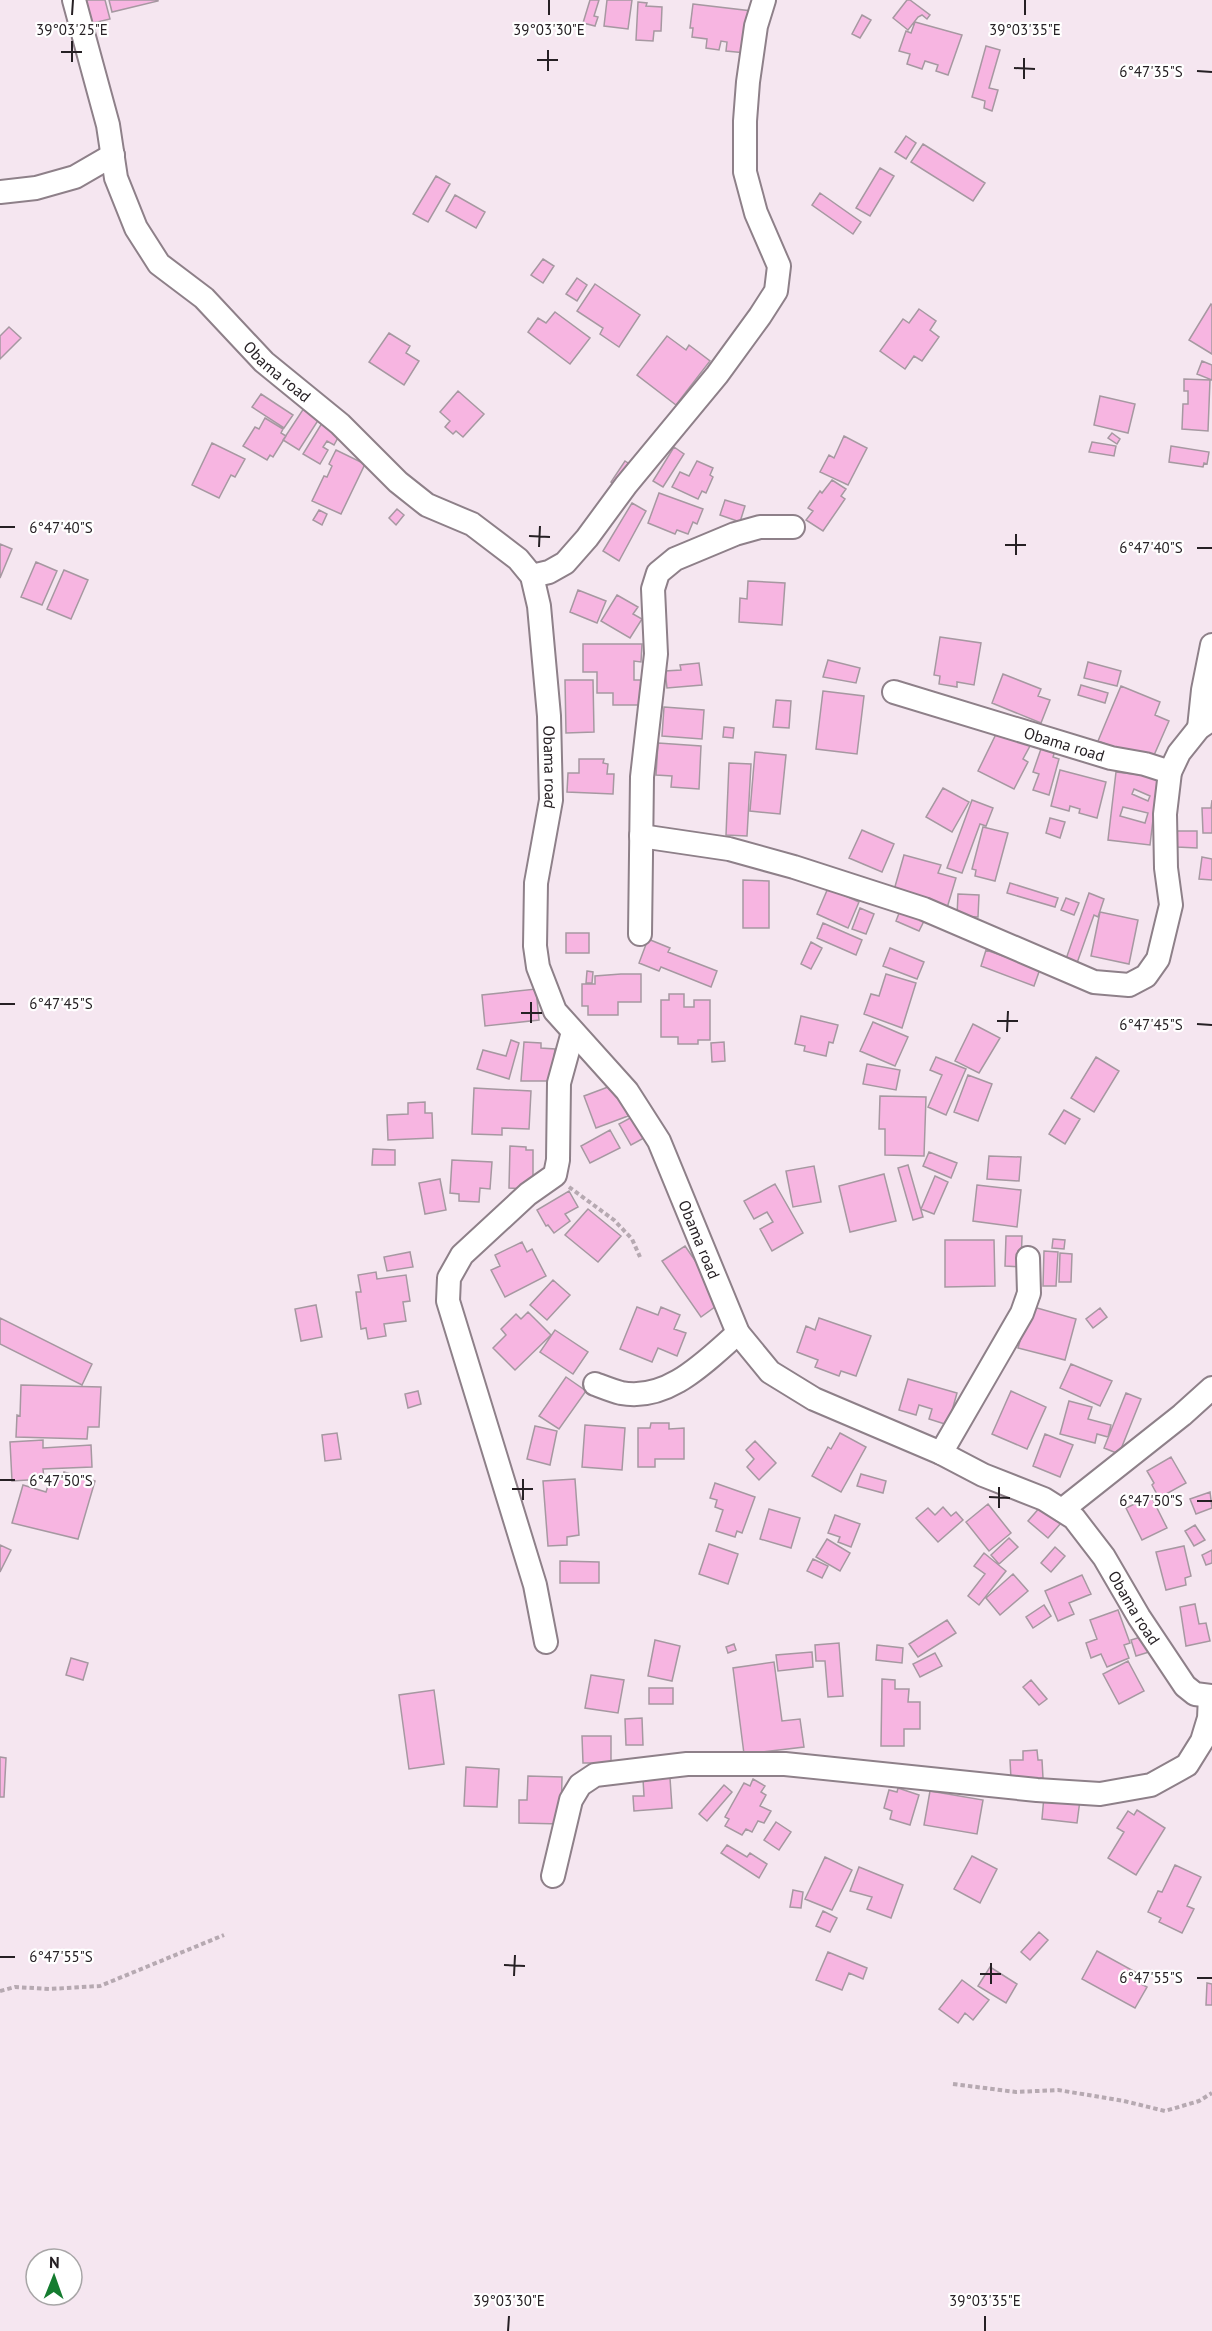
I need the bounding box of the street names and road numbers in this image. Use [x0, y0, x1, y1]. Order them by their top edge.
street label: Obama road [239, 337, 315, 406]
street label: Obama road [1022, 722, 1107, 765]
street label: Obama road [539, 725, 561, 810]
street label: Obama road [674, 1197, 725, 1282]
street label: Obama road [1104, 1567, 1165, 1648]

